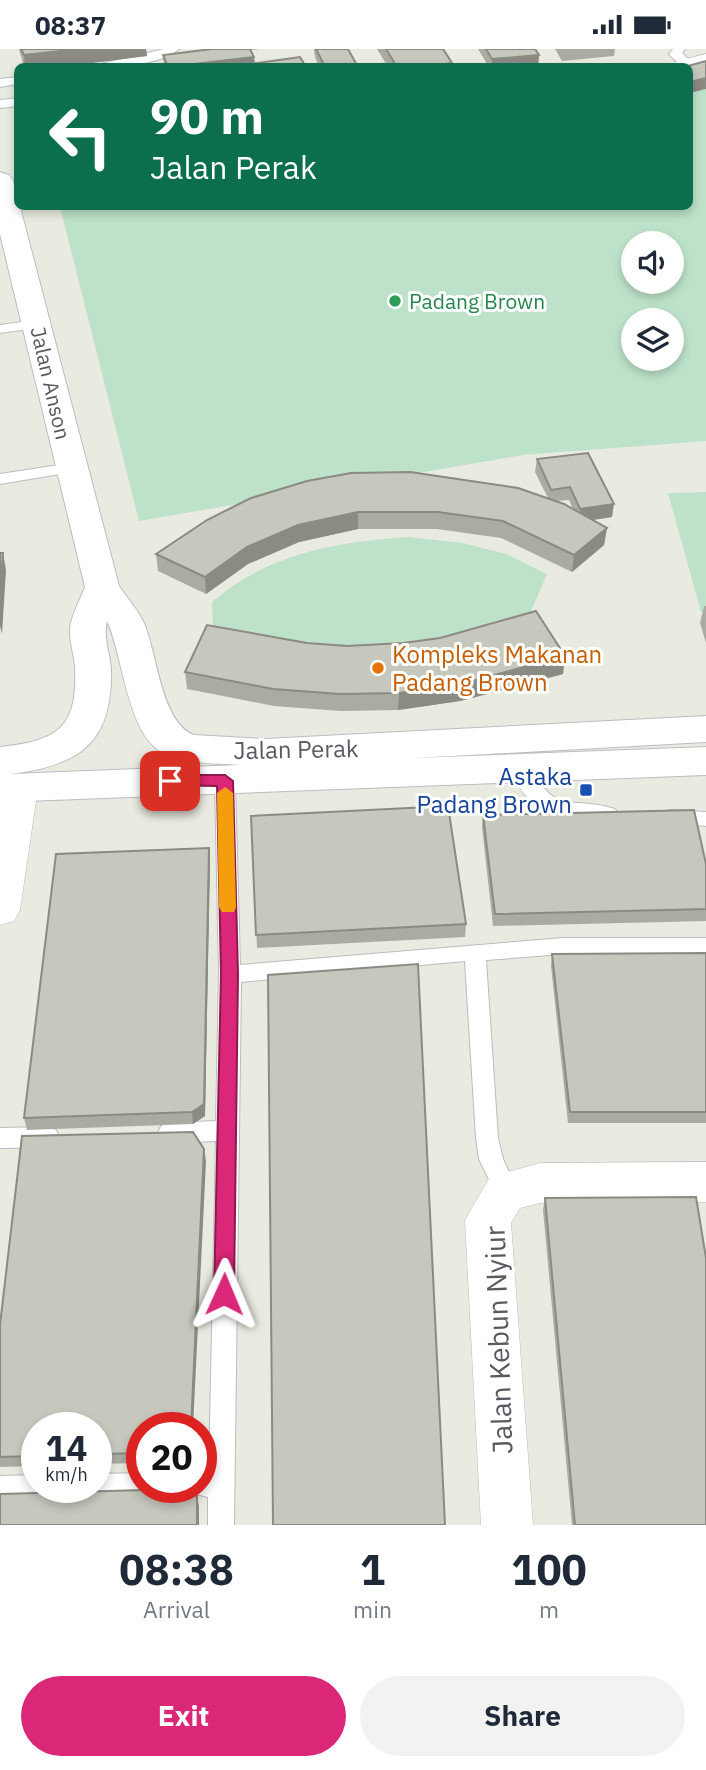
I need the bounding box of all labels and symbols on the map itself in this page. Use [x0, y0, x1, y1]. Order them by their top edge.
place label: Padang Brown [409, 287, 545, 315]
marker: Padang Brown [387, 293, 403, 309]
street label: Jalan Anson [24, 324, 78, 442]
place label: Kompleks Makanan Padang Brown [392, 638, 602, 698]
marker: Kompleks Makanan Padang Brown [370, 660, 386, 676]
street label: Jalan Perak [233, 732, 359, 766]
pin [140, 751, 200, 811]
place label: Astaka Padang Brown [416, 760, 572, 820]
marker: Astaka Padang Brown [578, 782, 594, 798]
street label: Jalan Kebun Nyiur [476, 1225, 520, 1455]
position arrow [187, 1257, 261, 1331]
speed limit sign: 20 [126, 1412, 217, 1503]

